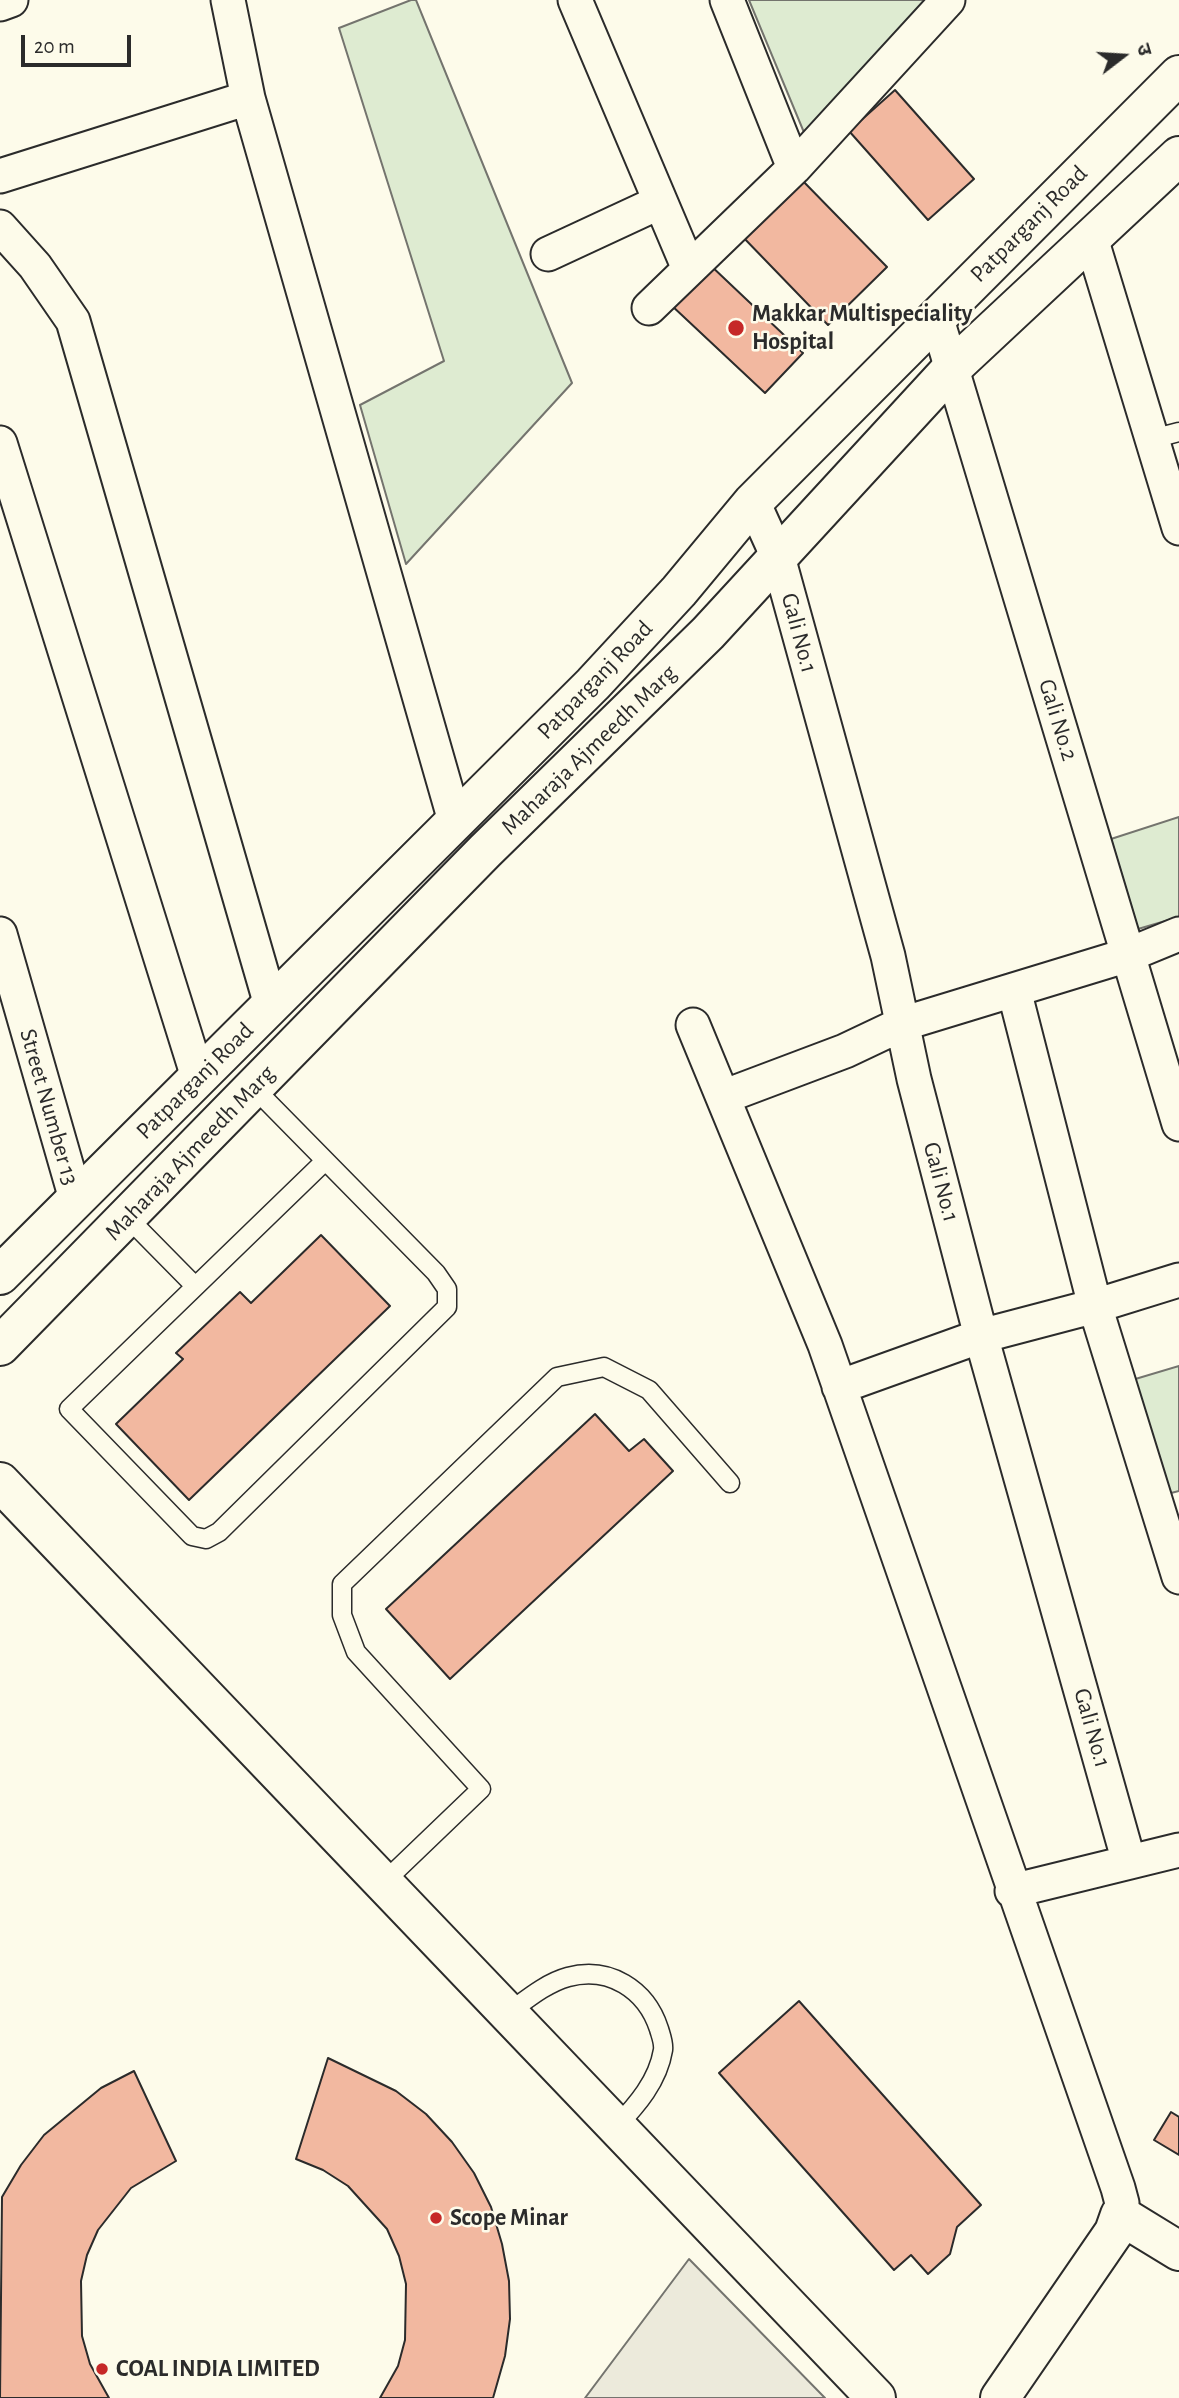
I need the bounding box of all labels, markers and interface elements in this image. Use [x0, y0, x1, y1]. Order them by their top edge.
scale bar [24, 21, 135, 65]
north arrow [1088, 21, 1158, 91]
text: 20 m [34, 36, 75, 57]
text: उ [1133, 42, 1154, 58]
street label: Patparganj Road [964, 159, 1094, 289]
place label: Makkar Multispeciality Hospital [752, 300, 973, 356]
marker: Makkar Multispeciality Hospital [726, 318, 746, 338]
street label: Gali No.1 [775, 590, 823, 676]
street label: Patparganj Road [531, 615, 659, 745]
street label: Maharaja Ajmeedh Marg [495, 659, 683, 841]
street label: Gali No.2 [1032, 676, 1084, 764]
street label: Patparganj Road [130, 1016, 260, 1146]
street label: Street Number 13 [13, 1026, 85, 1188]
street label: Maharaja Ajmeedh Marg [99, 1059, 281, 1247]
street label: Gali No.1 [917, 1139, 965, 1225]
street label: Gali No.1 [1067, 1685, 1117, 1771]
place label: Scope Minar [450, 2204, 568, 2232]
marker: Scope Minar [428, 2210, 444, 2226]
place label: COAL INDIA LIMITED [116, 2355, 320, 2383]
marker: COAL INDIA LIMITED [94, 2361, 110, 2377]

